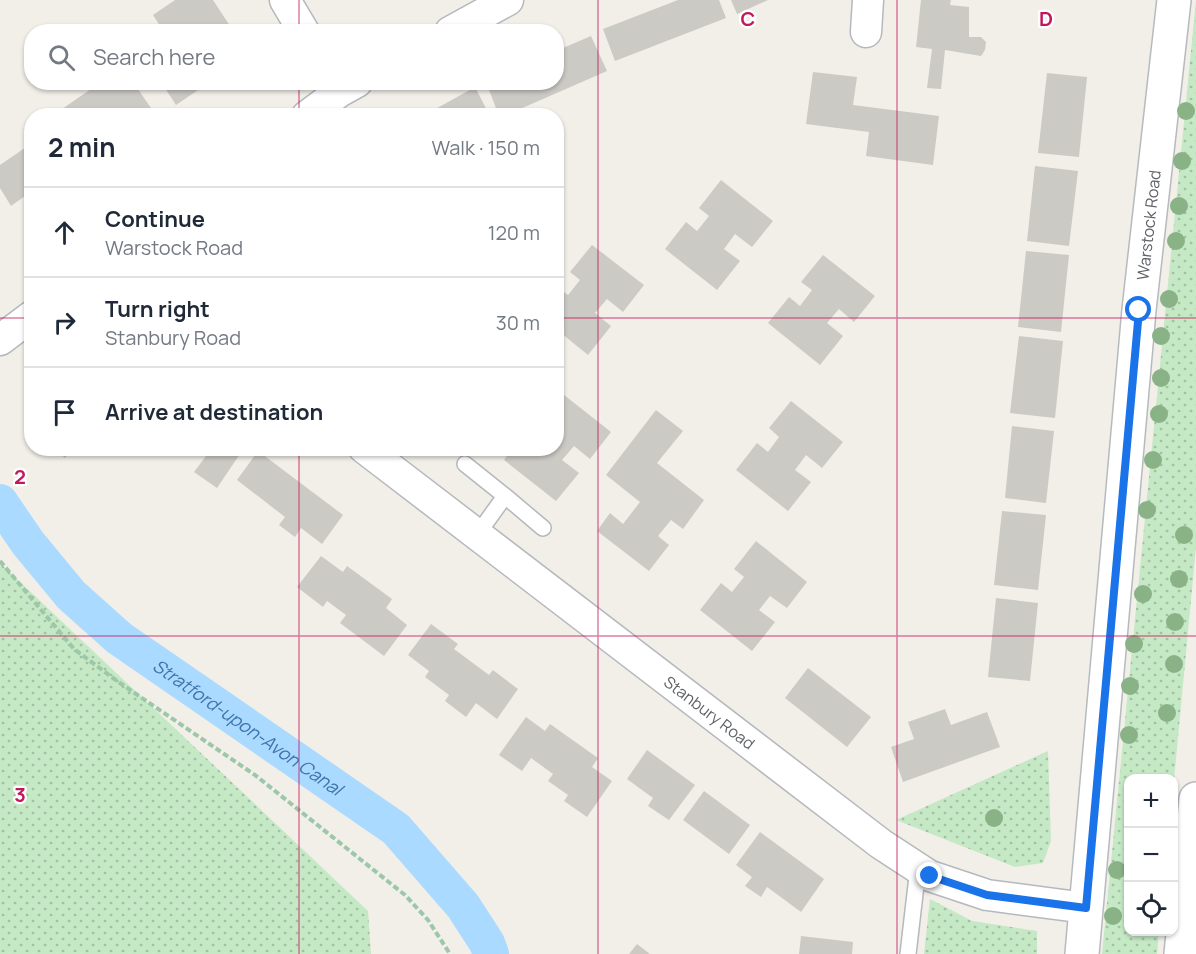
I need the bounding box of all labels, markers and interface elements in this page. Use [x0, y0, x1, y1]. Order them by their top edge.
text: C [741, 5, 755, 32]
text: D [1039, 5, 1053, 32]
search box [24, 24, 564, 90]
icon: search [45, 41, 78, 74]
text: Search here [93, 42, 215, 72]
text: 2 min [48, 129, 116, 165]
text: Walk · 150 m [431, 134, 540, 161]
street label: Warstock Road [1131, 169, 1166, 281]
text: Continue [105, 204, 205, 234]
icon: ahead [48, 216, 81, 249]
text: 120 m [488, 219, 540, 246]
text: Warstock Road [105, 234, 243, 261]
text: Turn right [105, 294, 210, 324]
route start [1125, 296, 1151, 322]
icon: right [48, 306, 81, 339]
text: 30 m [496, 309, 540, 336]
text: Stanbury Road [105, 324, 241, 351]
icon: arrive [48, 396, 81, 429]
text: Arrive at destination [105, 397, 323, 427]
text: 2 [14, 463, 26, 490]
water label: Stratford-upon-Avon Canal [148, 653, 350, 802]
street label: Stanbury Road [659, 671, 759, 754]
map controls [1124, 774, 1178, 936]
button: + [1124, 774, 1178, 828]
text: 3 [14, 781, 26, 808]
button: − [1124, 828, 1178, 882]
route end [916, 862, 942, 888]
button: locate [1124, 882, 1178, 936]

